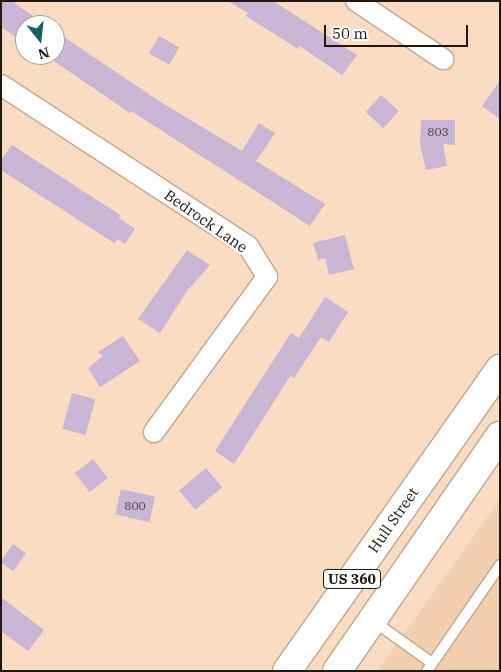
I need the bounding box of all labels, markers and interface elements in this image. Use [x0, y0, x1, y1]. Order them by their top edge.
north arrow [15, 15, 65, 65]
scale bar [326, 15, 470, 47]
text: 50 m [332, 24, 368, 43]
text: N [36, 43, 52, 64]
house number: 803 [427, 125, 449, 139]
street label: Bedrock Lane [161, 186, 251, 256]
street label: Hull Street [364, 484, 422, 556]
house number: 800 [124, 499, 146, 513]
road number: US 360 [322, 568, 382, 590]

